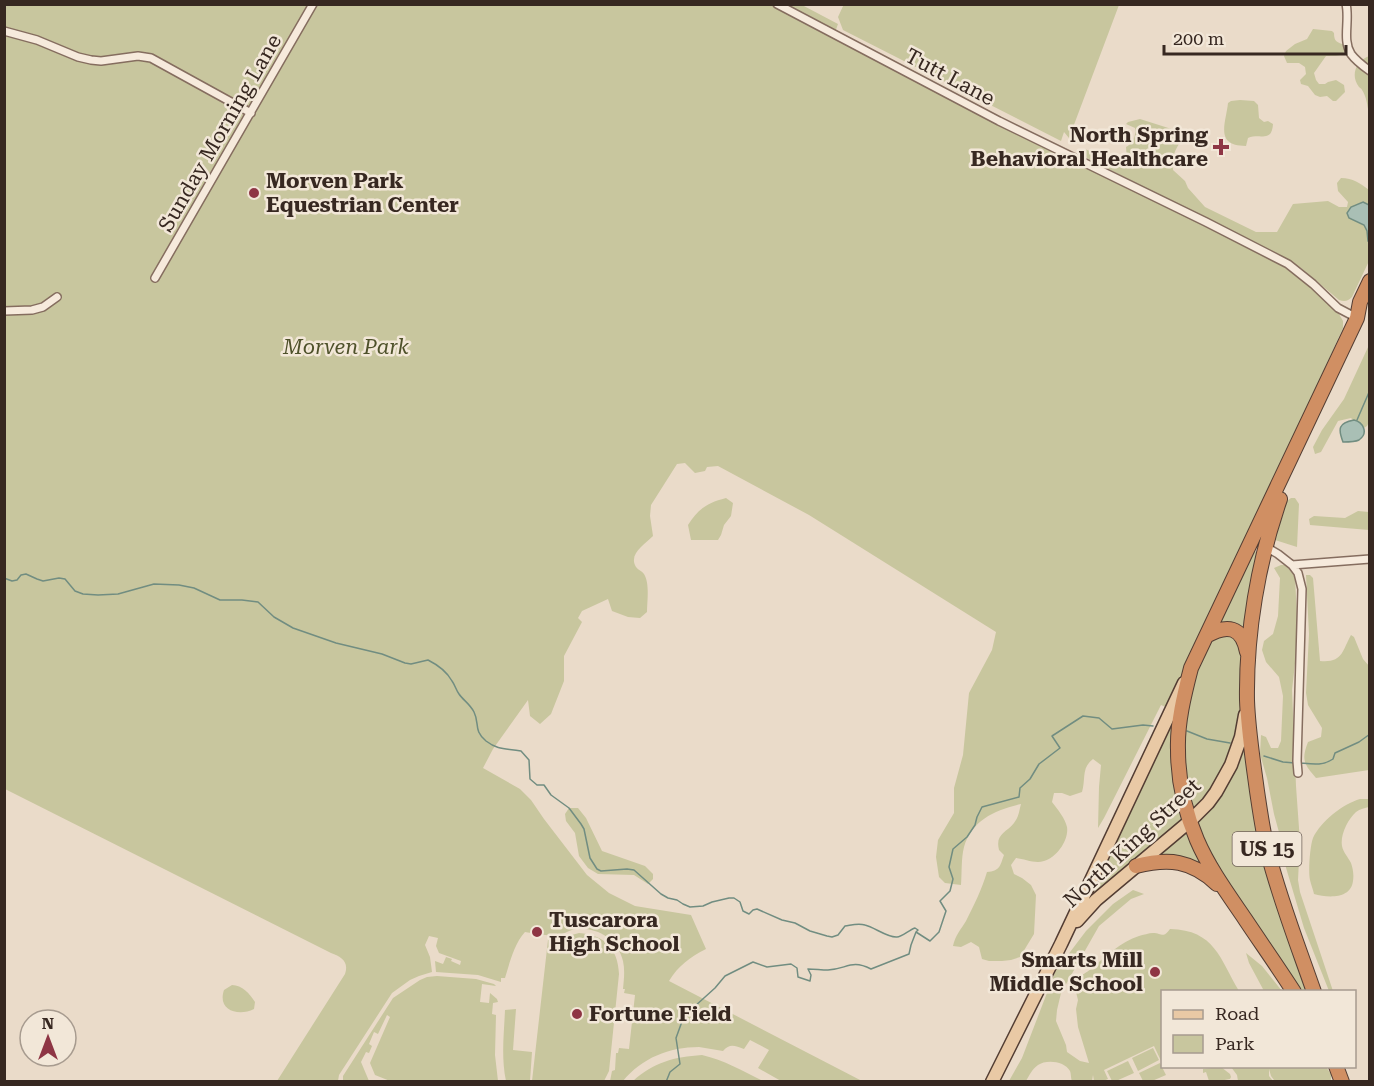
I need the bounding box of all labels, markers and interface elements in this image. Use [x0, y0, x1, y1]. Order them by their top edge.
scale bar [1164, 18, 1346, 56]
text: 200 m [1173, 28, 1224, 49]
street label: Sunday Morning Lane [154, 30, 286, 236]
street label: Tutt Lane [901, 43, 999, 111]
place label: North Spring Behavioral Healthcare [970, 123, 1208, 171]
marker: North Spring Behavioral Healthcare [1212, 138, 1230, 156]
place label: Morven Park Equestrian Center [266, 169, 459, 217]
marker: Morven Park Equestrian Center [247, 186, 261, 200]
park label: Morven Park [282, 335, 410, 359]
street label: North King Street [1059, 773, 1205, 913]
road number: US 15 [1232, 832, 1302, 866]
place label: Tuscarora High School [549, 908, 680, 956]
marker: Tuscarora High School [530, 925, 544, 939]
place label: Smarts Mill Middle School [989, 948, 1143, 996]
marker: Smarts Mill Middle School [1148, 965, 1162, 979]
legend [1161, 990, 1356, 1068]
place label: Fortune Field [589, 1002, 732, 1026]
text: Road [1215, 1003, 1260, 1024]
marker: Fortune Field [570, 1007, 584, 1021]
north arrow [18, 1008, 78, 1068]
text: N [42, 1014, 54, 1033]
text: Park [1215, 1033, 1255, 1054]

